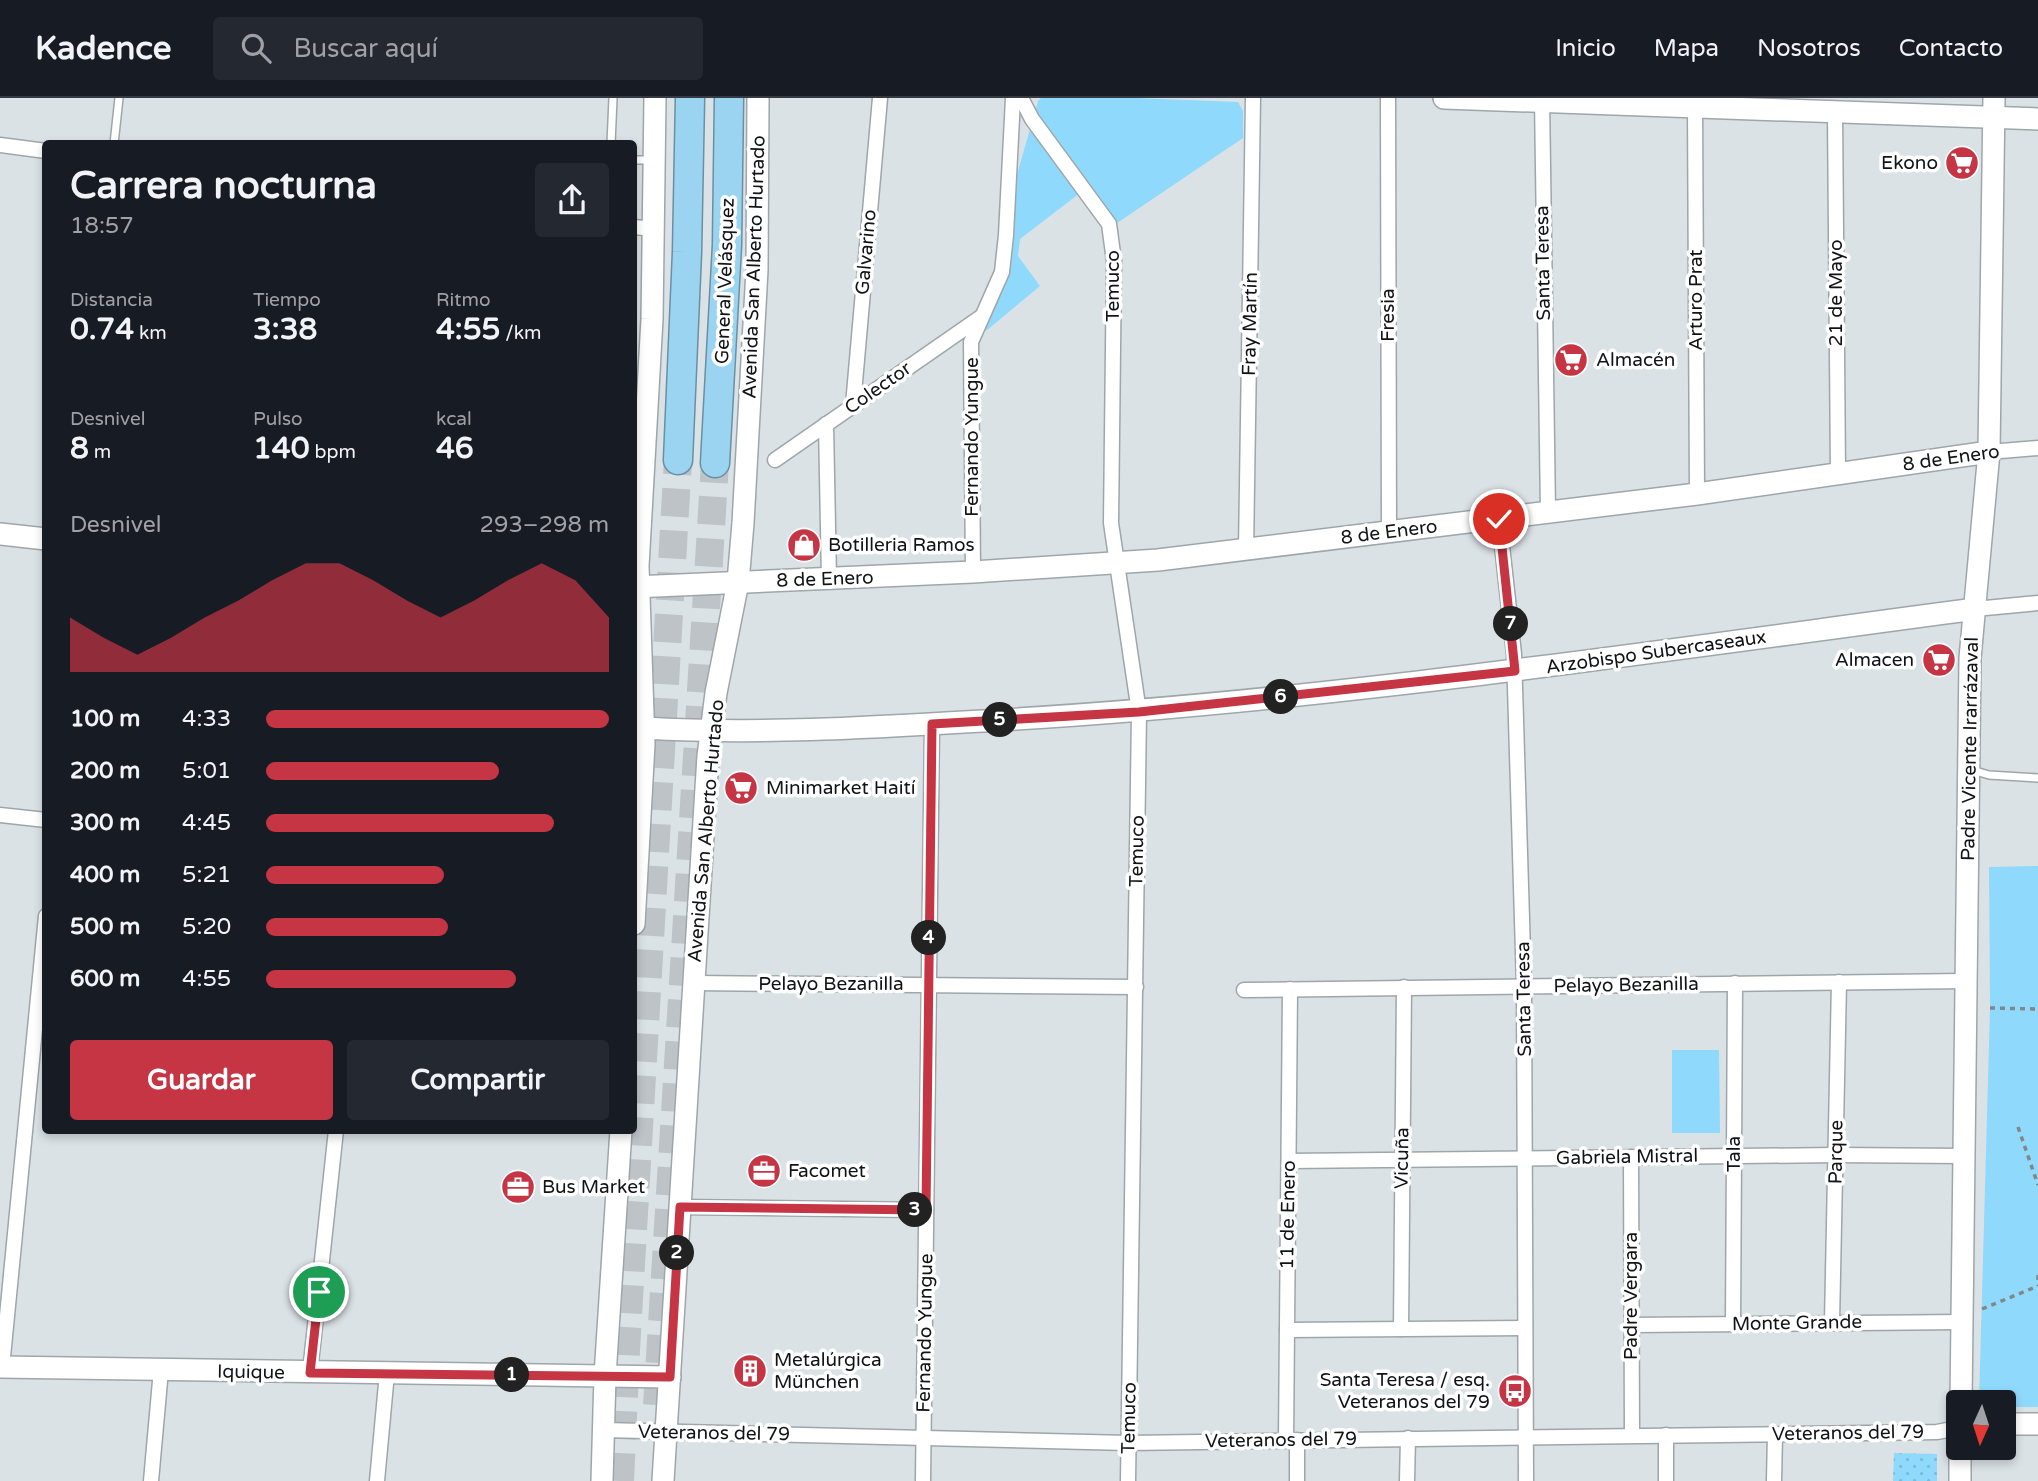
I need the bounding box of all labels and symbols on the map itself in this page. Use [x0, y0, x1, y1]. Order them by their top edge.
street label: Avenida San Alberto Hurtado [738, 135, 770, 399]
supermarket icon: Ekono [1943, 144, 1981, 182]
place label: Ekono [1881, 152, 1938, 174]
street label: General Velásquez [711, 198, 739, 364]
street label: Santa Teresa [1531, 205, 1555, 321]
street label: Galvarino [851, 208, 881, 296]
street label: 21 de Mayo [1825, 240, 1847, 346]
street label: Arturo Prat [1685, 249, 1707, 351]
street label: Temuco [1102, 250, 1124, 322]
street label: Fray Martín [1238, 272, 1262, 376]
street label: Fresia [1377, 288, 1399, 342]
supermarket icon: Almacén [1552, 341, 1590, 379]
place label: Almacén [1596, 349, 1675, 371]
street label: Colector [841, 357, 916, 419]
street label: Fernando Yungue [961, 357, 983, 517]
street label: 8 de Enero [1901, 440, 2001, 476]
pin [1469, 489, 1529, 549]
street label: 8 de Enero [1339, 515, 1439, 549]
shop icon: Botilleria Ramos [785, 526, 823, 564]
place label: Botilleria Ramos [828, 534, 975, 556]
street label: 8 de Enero [776, 566, 874, 592]
pin: 7 [1494, 606, 1528, 642]
street label: Arzobispo Subercaseaux [1544, 626, 1768, 678]
street label: Padre Vicente Irarrázaval [1957, 637, 1983, 861]
supermarket icon: Almacen [1920, 641, 1958, 679]
place label: Almacen [1835, 649, 1914, 671]
pin: 6 [1264, 680, 1298, 714]
street label: Avenida San Alberto Hurtado [684, 699, 728, 963]
pin: 5 [982, 702, 1018, 738]
supermarket icon: Minimarket Haití [722, 769, 760, 807]
place label: Minimarket Haití [766, 777, 916, 799]
street label: Temuco [1125, 815, 1149, 887]
pin: 4 [912, 920, 946, 956]
street label: Santa Teresa [1512, 941, 1536, 1057]
street label: Pelayo Bezanilla [758, 973, 904, 995]
street label: Pelayo Bezanilla [1553, 973, 1699, 997]
street label: Parque [1824, 1120, 1848, 1184]
street label: Vicuña [1390, 1127, 1414, 1189]
street label: Tala [1723, 1136, 1745, 1172]
street label: Gabriela Mistral [1556, 1145, 1698, 1169]
office icon: Facomet [745, 1152, 783, 1190]
place label: Facomet [788, 1160, 866, 1182]
street label: 11 de Enero [1276, 1160, 1300, 1270]
office icon: Bus Market [499, 1168, 537, 1206]
place label: Bus Market [542, 1176, 645, 1198]
pin: 3 [898, 1192, 932, 1228]
street label: Padre Vergara [1620, 1232, 1642, 1360]
pin: 2 [660, 1236, 694, 1270]
street label: Fernando Yungue [913, 1253, 937, 1413]
pin [289, 1262, 349, 1322]
street label: Monte Grande [1732, 1311, 1862, 1335]
place label: Metalúrgica München [774, 1349, 882, 1393]
building icon: Metalúrgica München [731, 1352, 769, 1390]
pin: 1 [494, 1358, 530, 1392]
street label: Iquique [217, 1360, 285, 1384]
place label: Santa Teresa / esq. Veteranos del 79 [1320, 1369, 1490, 1413]
bus stop icon: Santa Teresa / esq. Veteranos del 79 [1496, 1372, 1534, 1410]
street label: Temuco [1117, 1382, 1141, 1454]
north arrow [1946, 1390, 2016, 1460]
street label: Veteranos del 79 [638, 1421, 790, 1445]
street label: Veteranos del 79 [1772, 1421, 1924, 1445]
street label: Veteranos del 79 [1205, 1428, 1357, 1452]

